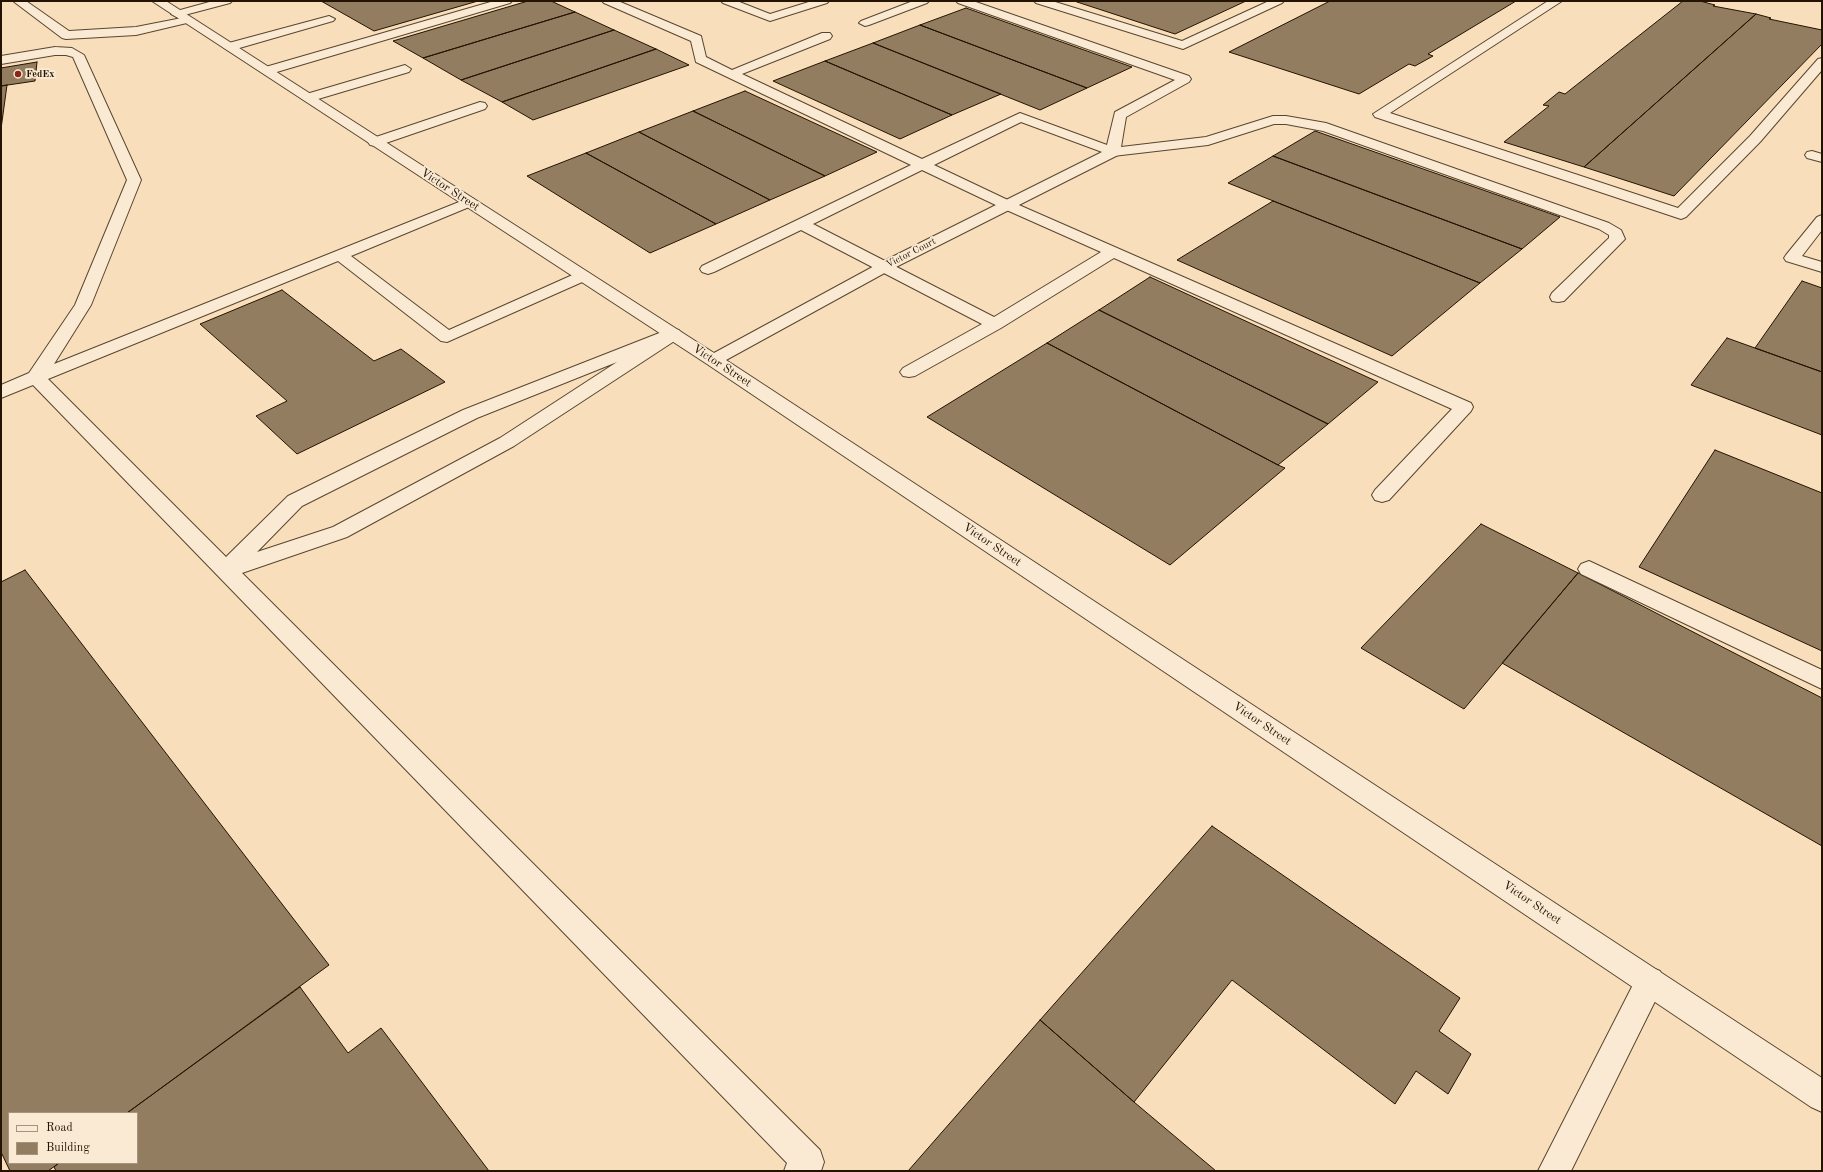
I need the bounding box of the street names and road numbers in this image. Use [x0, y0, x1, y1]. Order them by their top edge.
street label: Victor Street [418, 166, 482, 214]
street label: Victor Court [884, 235, 938, 271]
street label: Victor Street [690, 342, 754, 390]
street label: Victor Street [960, 520, 1024, 570]
street label: Victor Street [1230, 699, 1294, 749]
street label: Victor Street [1500, 878, 1564, 928]

